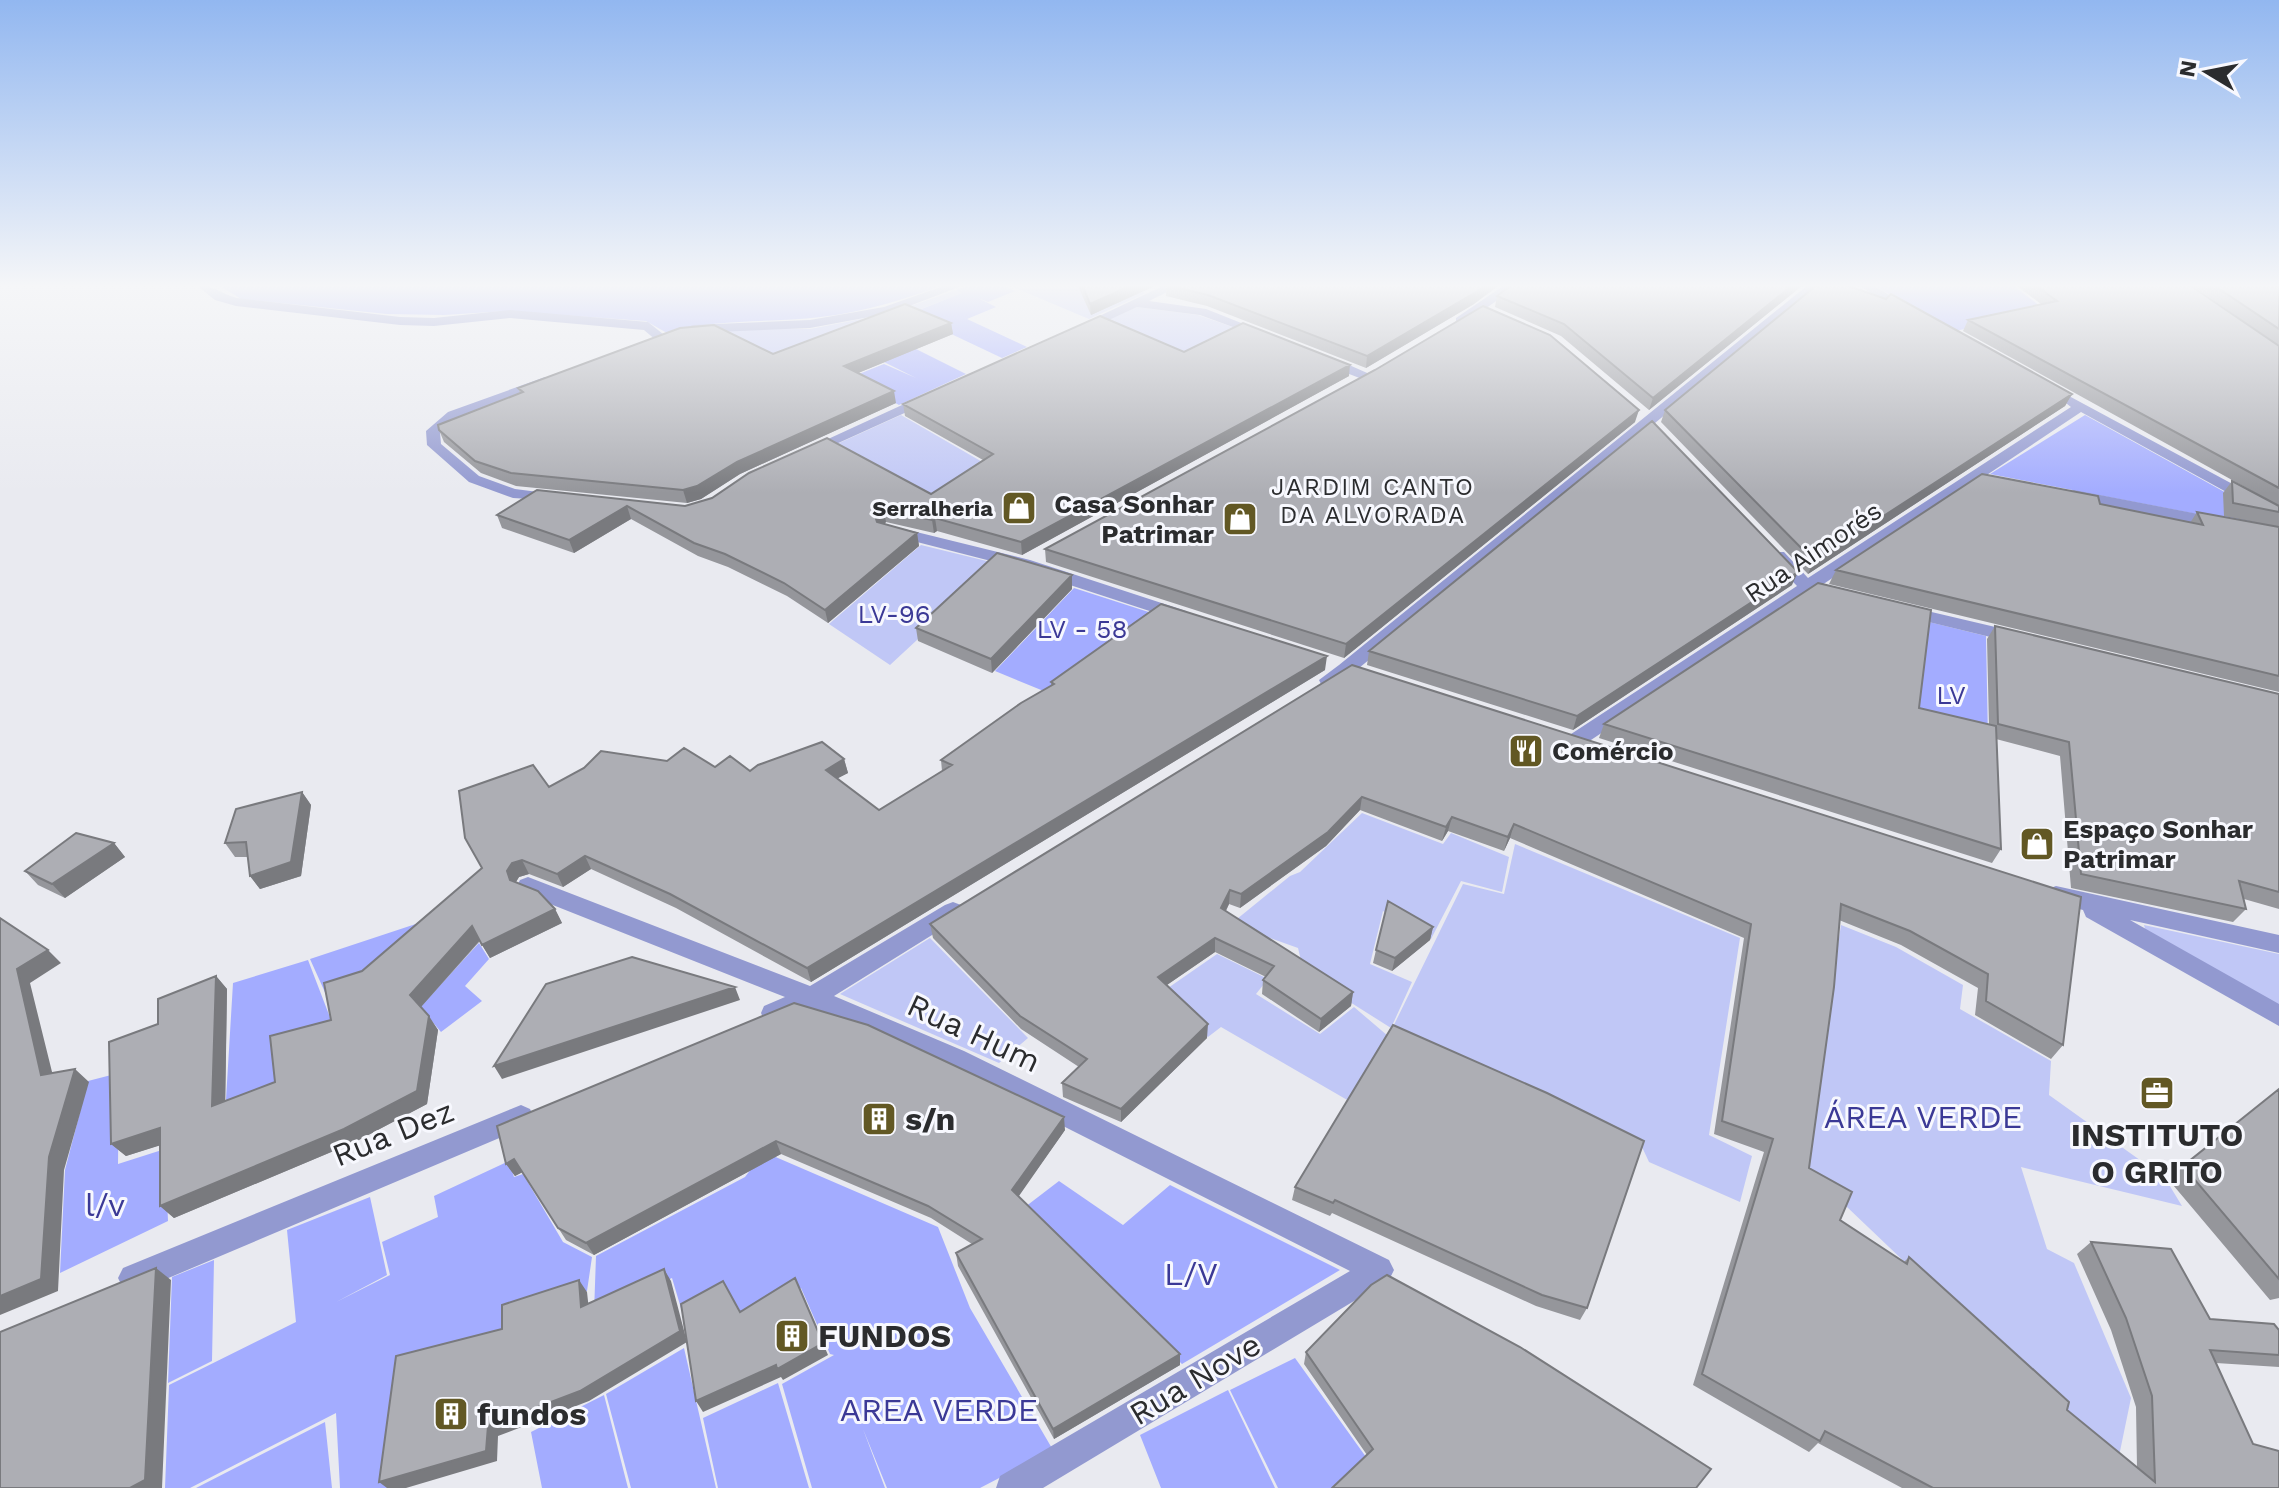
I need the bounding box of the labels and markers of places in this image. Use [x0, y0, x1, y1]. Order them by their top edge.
shop icon: Serralheria [1000, 489, 1038, 527]
place label: Casa Sonhar Patrimar [1054, 489, 1215, 549]
place label: Serralheria [872, 496, 993, 521]
shop icon: Casa Sonhar Patrimar [1221, 500, 1259, 538]
restaurant icon: Comércio [1507, 732, 1545, 770]
place label: Comércio [1552, 736, 1674, 766]
place label: Espaço Sonhar Patrimar [2063, 814, 2254, 874]
shop icon: Espaço Sonhar Patrimar [2018, 825, 2056, 863]
office icon: INSTITUTO O GRITO [2138, 1074, 2176, 1112]
building icon: s/n [860, 1100, 898, 1138]
place label: s/n [905, 1100, 955, 1138]
place label: INSTITUTO O GRITO [2071, 1116, 2243, 1191]
building icon: FUNDOS [773, 1317, 811, 1355]
place label: FUNDOS [818, 1317, 951, 1355]
building icon: fundos [432, 1395, 470, 1433]
place label: fundos [477, 1395, 586, 1433]

